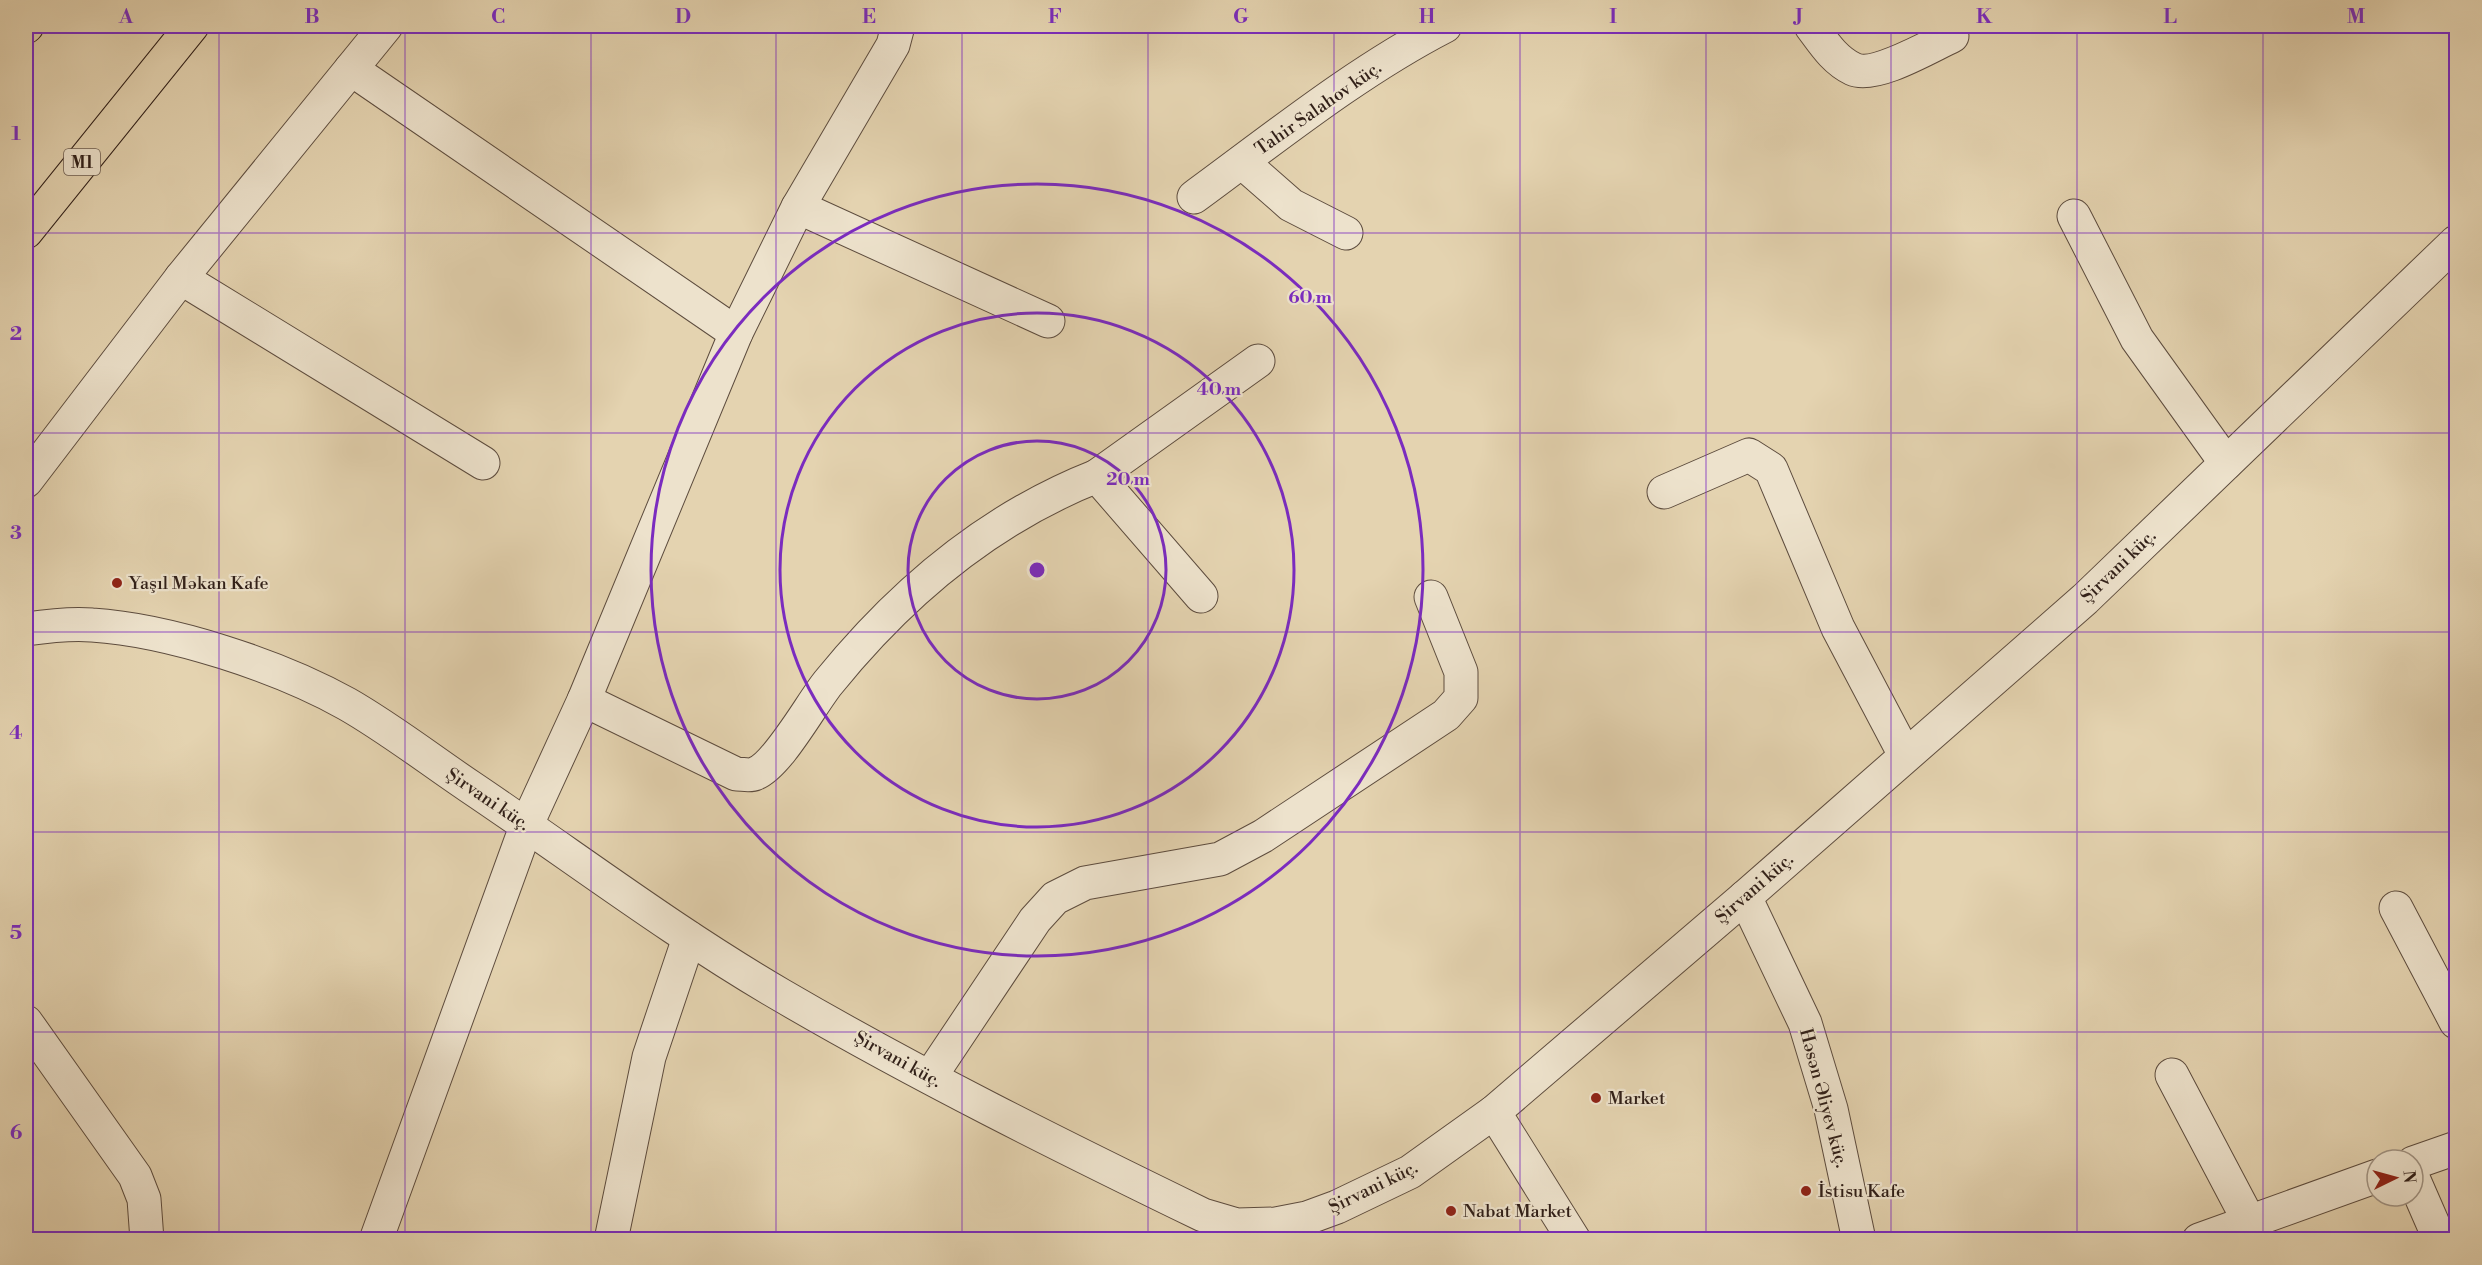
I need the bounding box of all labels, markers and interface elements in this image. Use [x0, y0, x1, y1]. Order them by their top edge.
text: A [118, 5, 134, 30]
text: B [304, 5, 320, 30]
text: C [491, 5, 505, 30]
text: D [675, 5, 691, 30]
text: E [862, 5, 876, 30]
text: F [1048, 5, 1062, 30]
text: G [1233, 5, 1249, 30]
text: H [1419, 5, 1436, 30]
text: I [1609, 5, 1617, 30]
text: J [1792, 5, 1803, 30]
text: K [1976, 5, 1993, 30]
text: L [2163, 5, 2177, 30]
text: M [2347, 5, 2366, 30]
street label: Tahir Salahov küç. [1251, 56, 1386, 161]
text: 1 [11, 122, 21, 147]
road number: M1 [64, 149, 100, 175]
text: 60 m [1288, 286, 1332, 309]
text: 2 [10, 322, 22, 347]
text: 40 m [1197, 378, 1242, 401]
text: 20 m [1106, 468, 1150, 491]
text: 3 [10, 521, 22, 546]
street label: Şirvani küç. [2076, 525, 2161, 608]
centre of rings [1027, 560, 1047, 580]
place label: Yaşıl Məkan Kafe [128, 572, 269, 595]
marker: Yaşıl Məkan Kafe [110, 576, 124, 590]
text: 4 [9, 721, 23, 746]
street label: Şirvani küç. [441, 763, 534, 836]
street label: Şirvani küç. [1710, 848, 1798, 929]
text: 5 [10, 921, 22, 946]
street label: Şirvani küç. [850, 1026, 946, 1093]
street label: Həsən Əliyev küç. [1794, 1026, 1853, 1170]
place label: Market [1608, 1087, 1666, 1110]
marker: Market [1589, 1091, 1603, 1105]
text: 6 [10, 1121, 23, 1146]
north arrow [2365, 1148, 2425, 1208]
street label: Şirvani küç. [1325, 1156, 1422, 1219]
text: N [2398, 1170, 2419, 1184]
place label: İstisu Kafe [1818, 1180, 1905, 1203]
marker: İstisu Kafe [1799, 1184, 1813, 1198]
place label: Nabat Market [1463, 1200, 1573, 1223]
marker: Nabat Market [1444, 1204, 1458, 1218]

